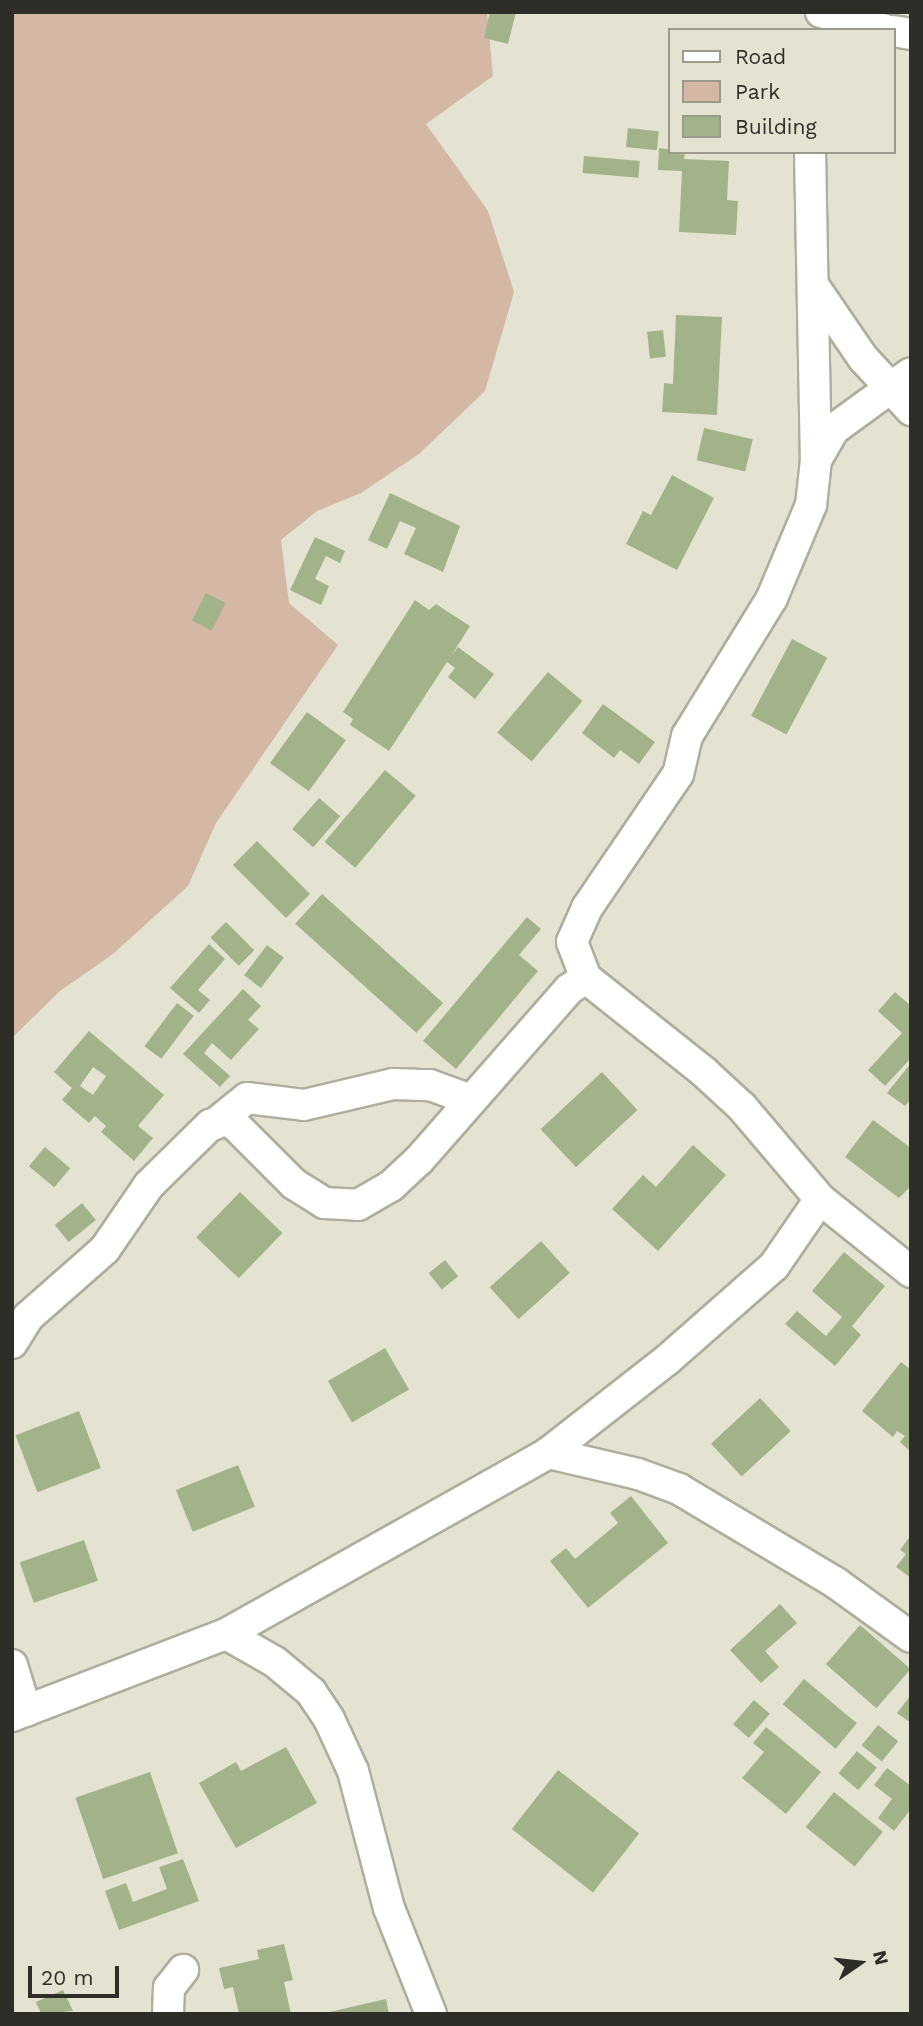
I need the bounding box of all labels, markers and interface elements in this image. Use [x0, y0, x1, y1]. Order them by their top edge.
legend [668, 28, 895, 154]
text: Road [735, 44, 786, 69]
text: Park [735, 79, 780, 104]
text: Building [735, 114, 817, 139]
north arrow [825, 1928, 895, 1998]
text: N [868, 1948, 894, 1967]
scale bar [32, 1952, 122, 1996]
text: 20 m [41, 1965, 93, 1990]

